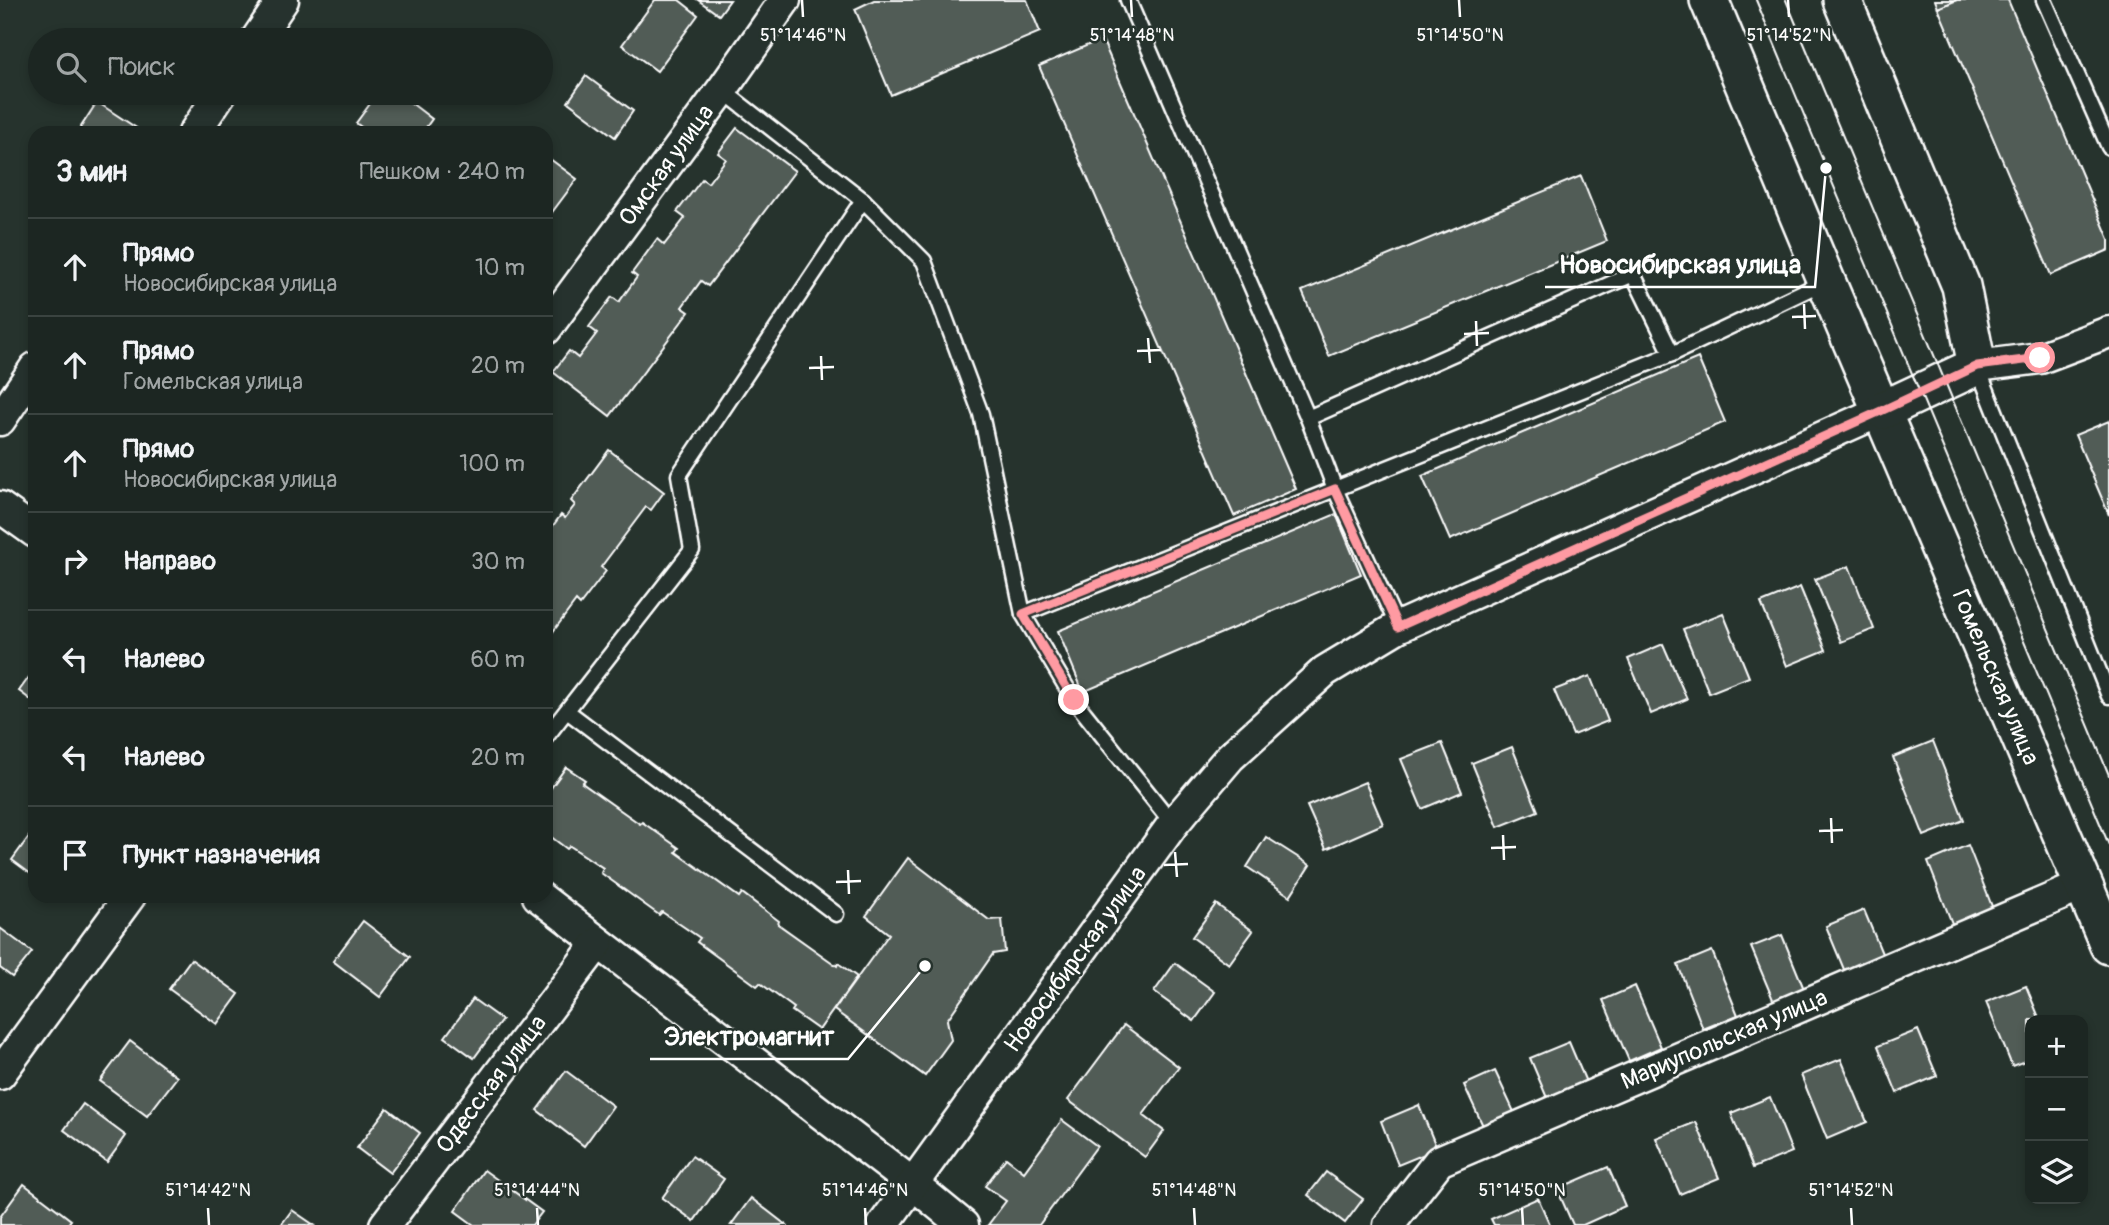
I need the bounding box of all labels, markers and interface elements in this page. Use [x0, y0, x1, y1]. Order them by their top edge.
text: 51°14'46"N [760, 24, 846, 47]
text: 51°14'48"N [1090, 24, 1174, 47]
text: 51°14'50"N [1416, 24, 1504, 47]
text: 51°14'52"N [1746, 24, 1832, 47]
search box [28, 28, 553, 105]
icon: search [52, 48, 90, 86]
text: Поиск [108, 51, 176, 83]
street label: Омская улица [613, 99, 720, 232]
text: 3 мин [56, 153, 127, 190]
text: Пешком · 240 m [359, 157, 525, 186]
text: Прямо [123, 237, 194, 269]
callout: Новосибирская улица [1545, 240, 1815, 287]
icon: ahead [56, 248, 94, 286]
text: Новосибирская улица [1559, 249, 1801, 281]
text: 10 m [475, 253, 525, 282]
text: Новосибирская улица [123, 269, 337, 298]
text: Прямо [123, 335, 194, 367]
route start [2024, 342, 2055, 373]
icon: ahead [56, 346, 94, 384]
text: 20 m [471, 351, 525, 380]
text: Гомельская улица [123, 367, 303, 396]
text: Прямо [123, 433, 194, 465]
icon: ahead [56, 444, 94, 482]
text: 100 m [459, 449, 525, 478]
text: Новосибирская улица [123, 465, 337, 494]
icon: right [56, 542, 94, 580]
text: Направо [123, 545, 216, 577]
text: 30 m [471, 547, 525, 576]
street label: Гомельская улица [1946, 585, 2046, 769]
icon: left [56, 640, 94, 678]
text: Налево [123, 643, 205, 675]
text: 60 m [470, 645, 525, 674]
route end [1058, 684, 1089, 715]
icon: left [56, 738, 94, 776]
text: Налево [123, 741, 205, 773]
text: 20 m [471, 743, 525, 772]
icon: arrive [56, 836, 94, 874]
text: Пункт назначения [123, 839, 320, 871]
street label: Новосибирская улица [998, 860, 1153, 1058]
street label: Мариупольская улица [1617, 983, 1832, 1096]
street label: Одесская улица [430, 1009, 553, 1159]
callout: Электромагнит [650, 1012, 848, 1059]
map controls [2025, 1015, 2088, 1204]
button: + [2025, 1015, 2088, 1078]
text: Электромагнит [664, 1021, 835, 1053]
button: − [2025, 1078, 2088, 1141]
button: layers [2025, 1141, 2088, 1204]
text: 51°14'42"N [165, 1179, 251, 1202]
text: 51°14'44"N [494, 1179, 580, 1202]
text: 51°14'46"N [822, 1179, 908, 1202]
text: 51°14'48"N [1152, 1179, 1236, 1202]
text: 51°14'50"N [1478, 1179, 1566, 1202]
text: 51°14'52"N [1808, 1179, 1894, 1202]

